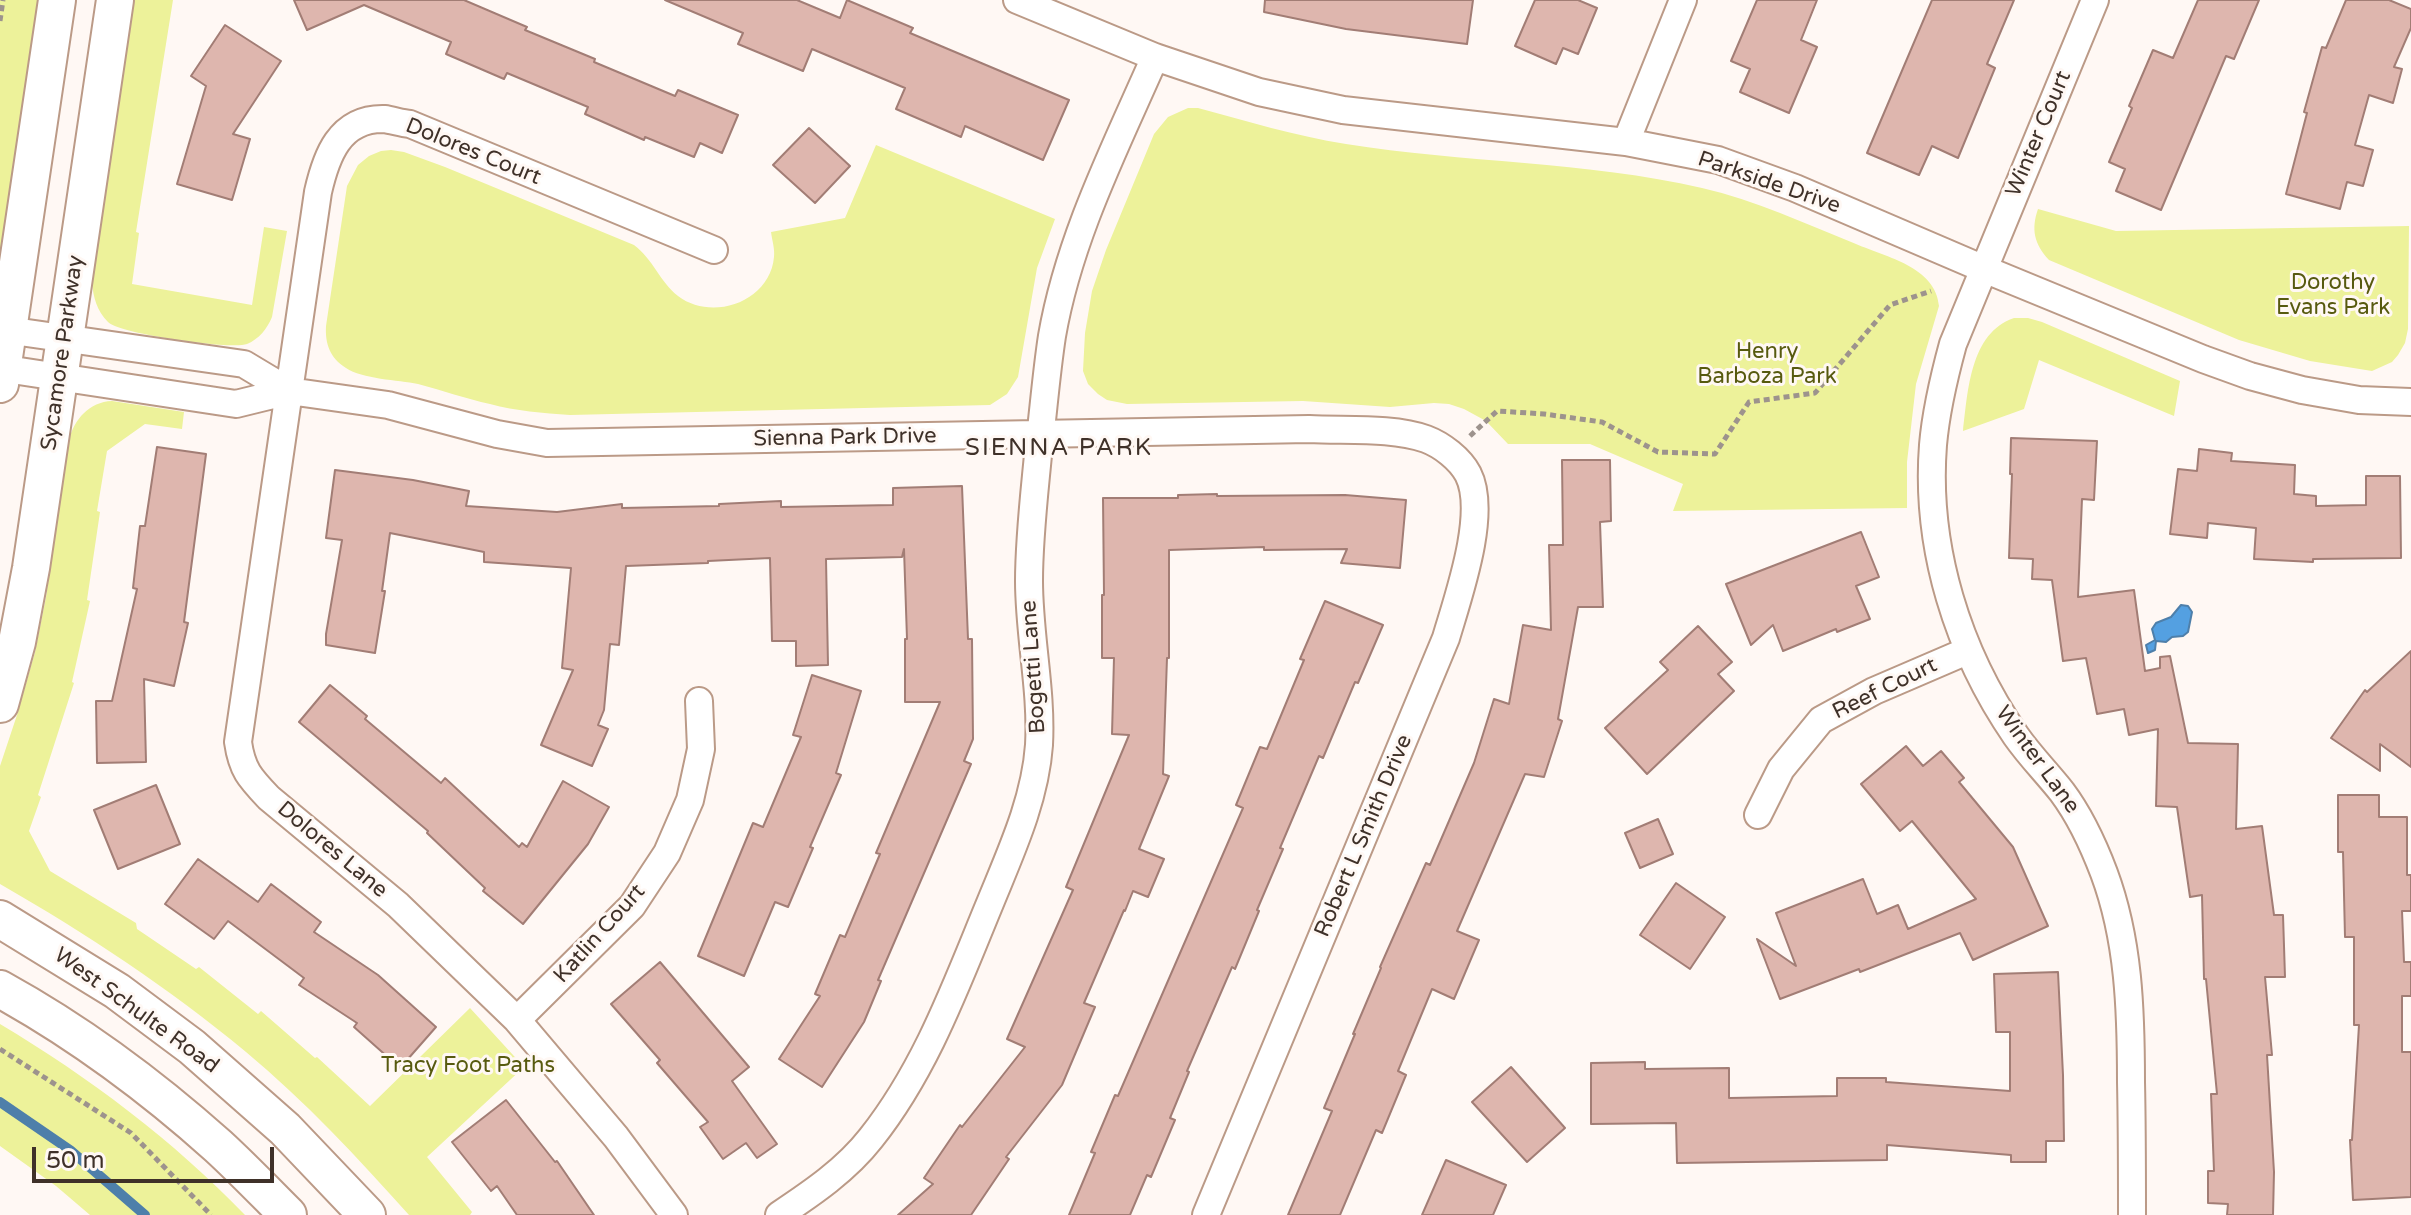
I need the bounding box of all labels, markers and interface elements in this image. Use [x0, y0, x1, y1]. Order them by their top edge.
street label: Winter Court [2001, 67, 2077, 201]
street label: Dolores Court [401, 113, 545, 191]
street label: Parkside Drive [1694, 146, 1844, 220]
street label: Sycamore Parkway [36, 254, 90, 452]
park label: Dorothy Evans Park [2276, 270, 2390, 322]
park label: Henry Barboza Park [1697, 339, 1837, 390]
street label: Sienna Park Drive [753, 423, 937, 453]
district label: SIENNA PARK [965, 435, 1153, 463]
street label: Bogetti Lane [1016, 599, 1052, 735]
street label: Reef Court [1828, 652, 1942, 726]
street label: Winter Lane [1989, 701, 2085, 819]
street label: Robert L Smith Drive [1309, 731, 1419, 941]
street label: Dolores Lane [271, 796, 393, 904]
street label: Katlin Court [549, 879, 651, 989]
street label: West Schulte Road [48, 942, 224, 1080]
park label: Tracy Foot Paths [381, 1053, 555, 1079]
scale bar [36, 1131, 278, 1181]
text: 50 m [46, 1146, 104, 1175]

